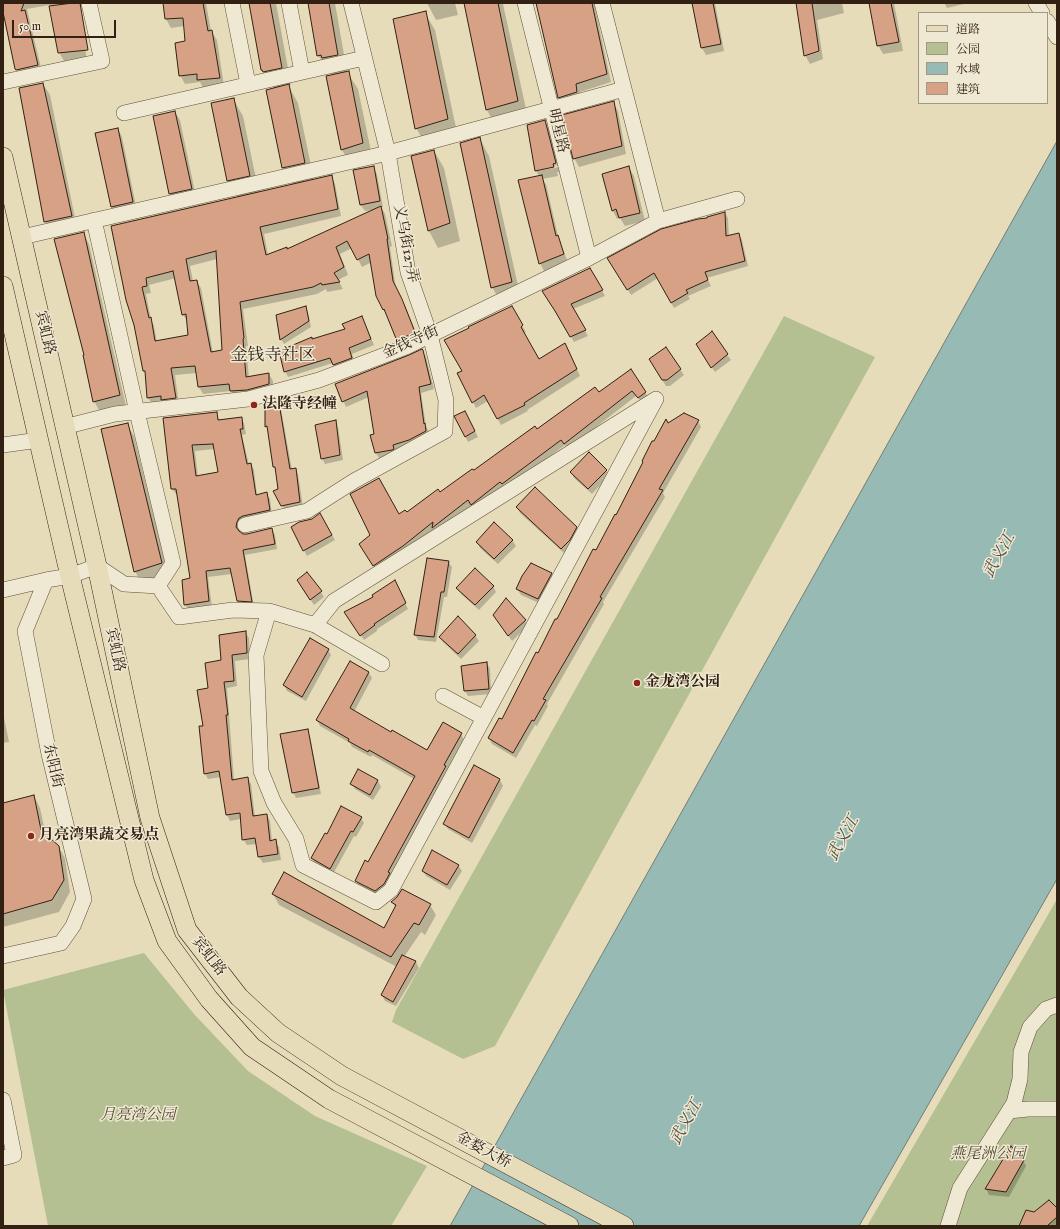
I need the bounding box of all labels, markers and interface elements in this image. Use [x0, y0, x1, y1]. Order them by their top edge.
scale bar [14, 12, 118, 38]
legend [918, 12, 1048, 104]
text: 50 m [19, 19, 41, 34]
text: 道路 [956, 22, 980, 37]
text: 公园 [956, 42, 980, 57]
text: 水域 [956, 62, 980, 77]
text: 建筑 [956, 82, 980, 97]
street label: 明星路 [543, 107, 571, 155]
street label: 义乌街127弄 [389, 203, 421, 285]
street label: 宾虹路 [30, 309, 58, 357]
street label: 金钱寺街 [380, 323, 442, 363]
district label: 金钱寺社区 [231, 347, 315, 367]
place label: 法隆寺经幢 [262, 396, 337, 414]
marker: 法隆寺经幢 [249, 400, 259, 410]
water label: 武义江 [980, 530, 1020, 582]
street label: 宾虹路 [101, 626, 127, 674]
place label: 金龙湾公园 [645, 674, 720, 692]
marker: 金龙湾公园 [632, 678, 642, 688]
street label: 东阳街 [38, 742, 66, 790]
water label: 武义江 [824, 813, 864, 865]
place label: 月亮湾果蔬交易点 [39, 827, 159, 845]
marker: 月亮湾果蔬交易点 [26, 831, 36, 841]
street label: 宾虹路 [187, 934, 229, 980]
water label: 武义江 [667, 1097, 707, 1149]
park label: 月亮湾公园 [101, 1107, 175, 1125]
street label: 金婺大桥 [452, 1129, 514, 1173]
park label: 燕尾洲公园 [951, 1146, 1025, 1164]

